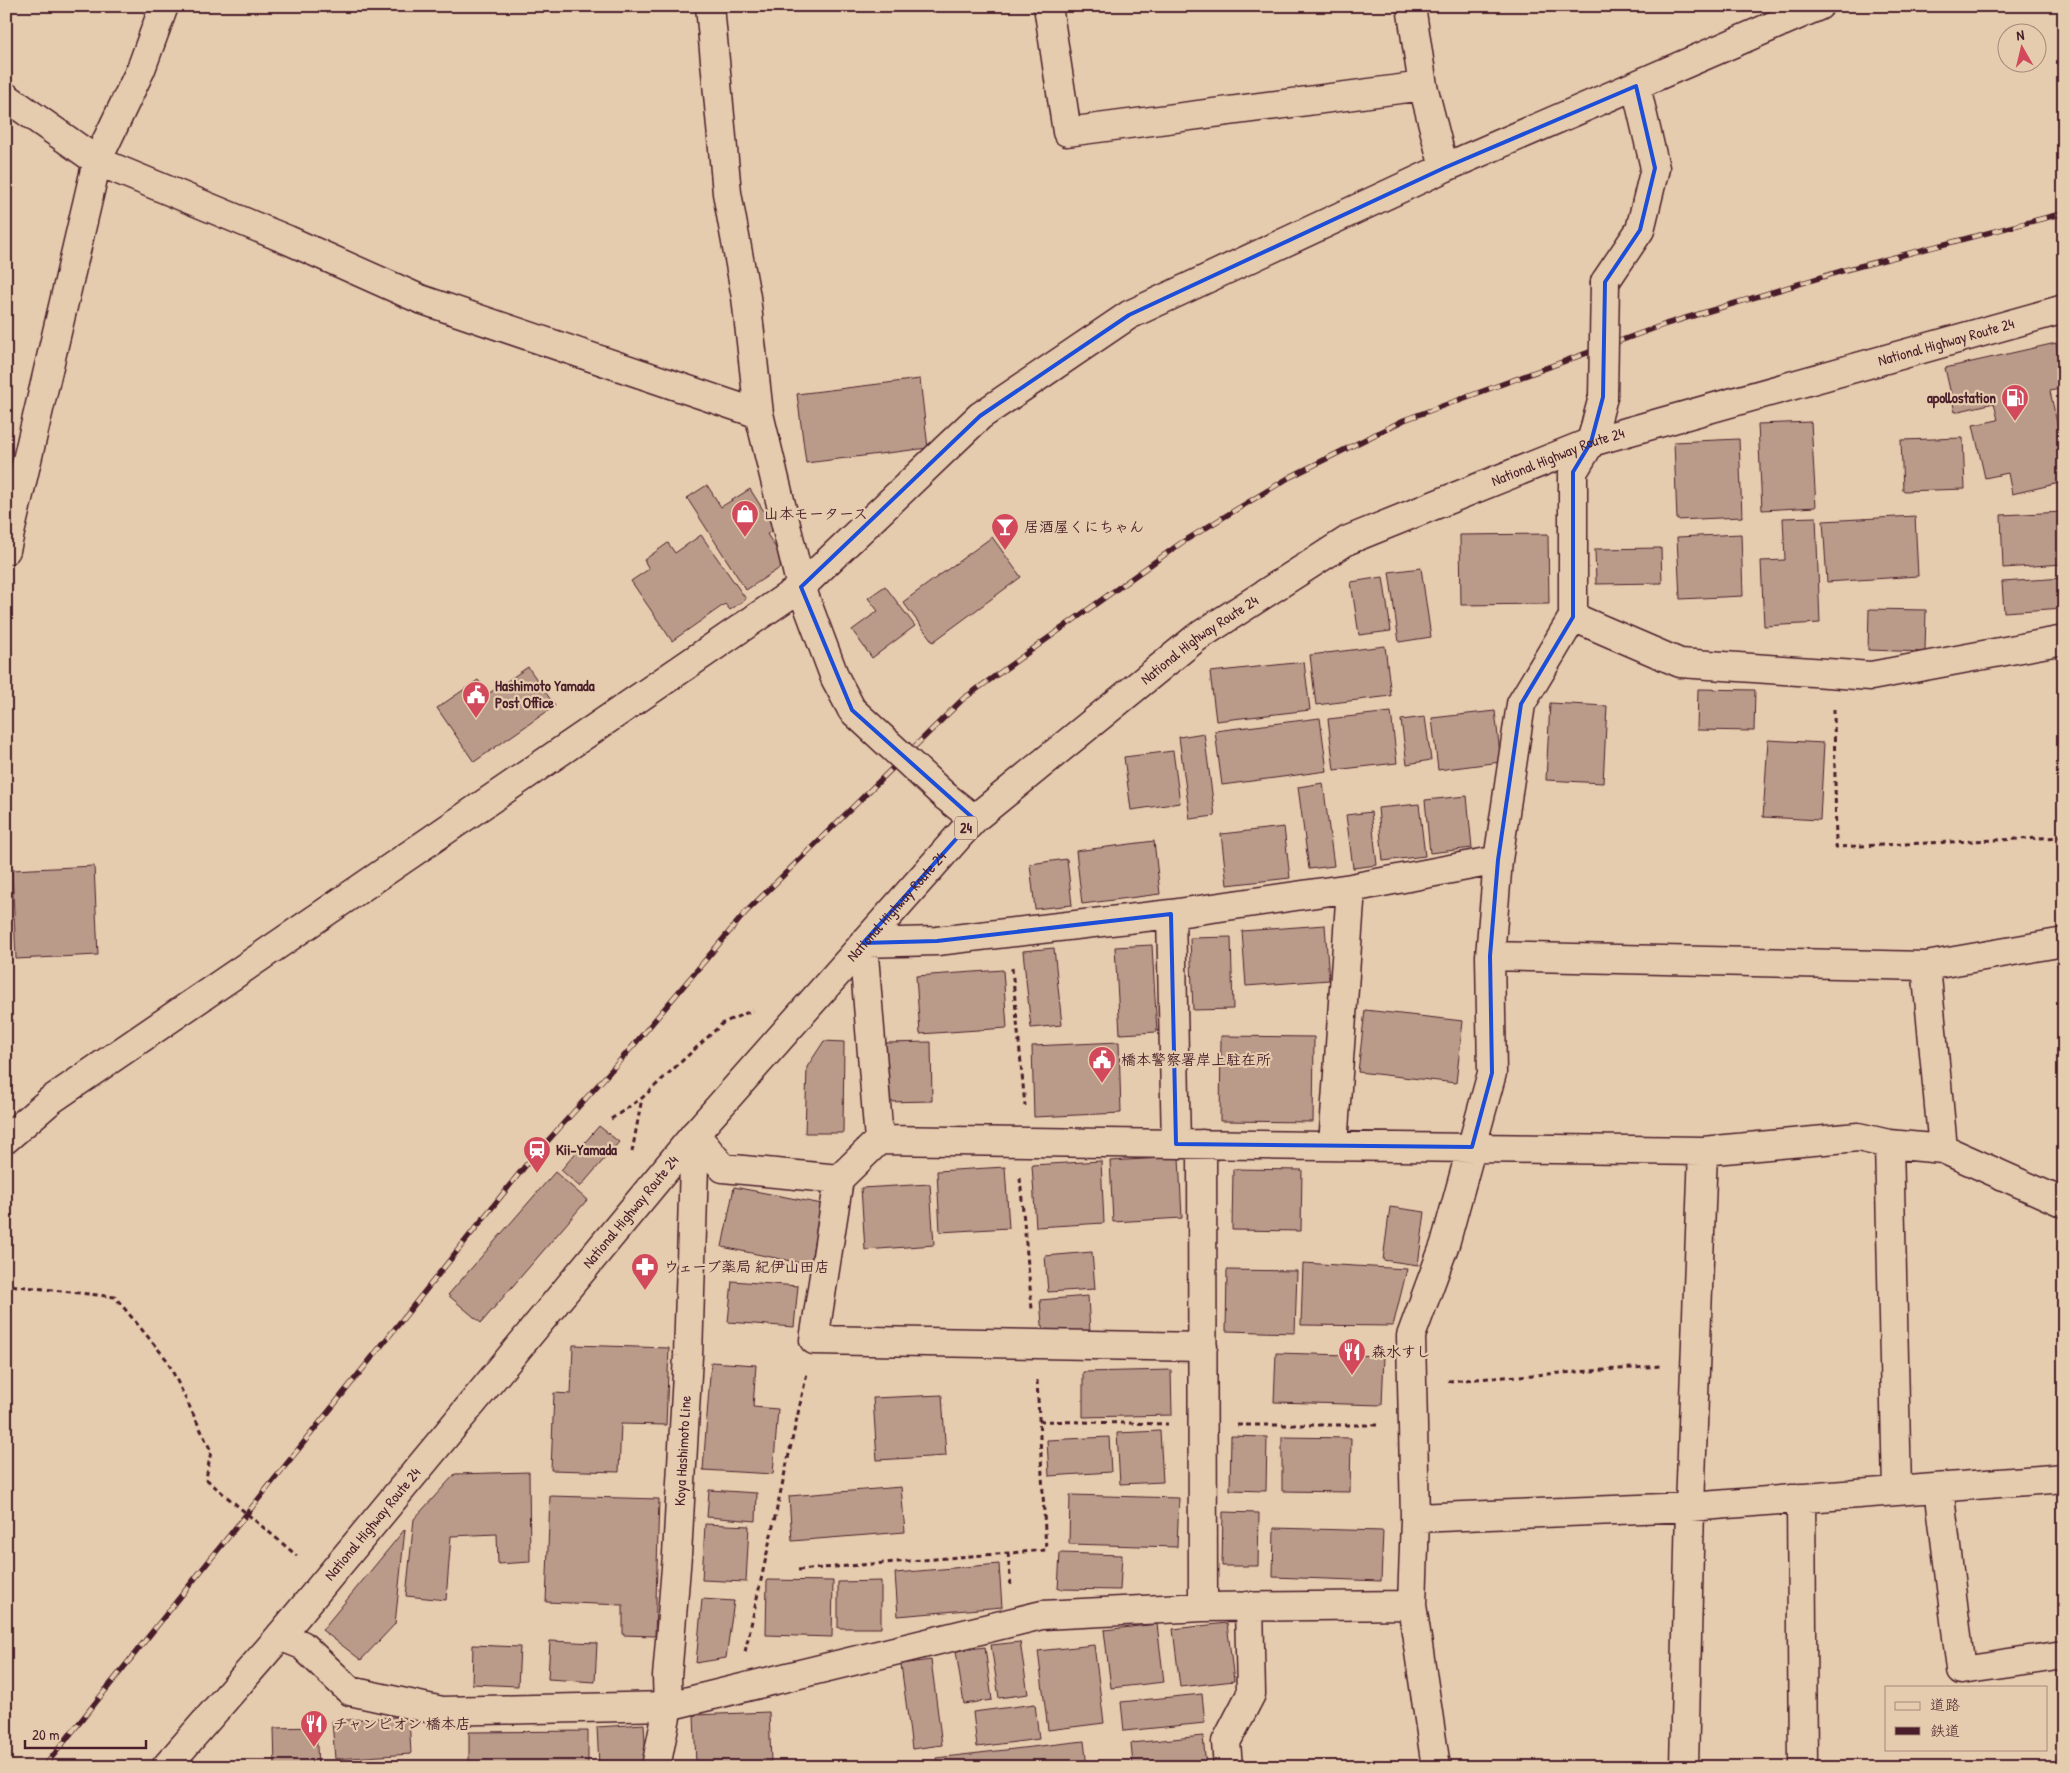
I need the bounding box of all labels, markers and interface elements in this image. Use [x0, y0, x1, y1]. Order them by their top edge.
north arrow [1998, 22, 2048, 72]
text: N [2015, 25, 2026, 45]
street label: National Highway Route 24 [1875, 312, 2017, 371]
fuel station icon: apollostation [2000, 383, 2030, 422]
place label: apollostation [1927, 387, 1996, 409]
street label: National Highway Route 24 [1488, 422, 1627, 491]
shop icon: 山本モータース [730, 499, 760, 538]
place label: 山本モータース [764, 503, 868, 524]
bar icon: 居酒屋くにちゃん [990, 512, 1020, 551]
place label: 居酒屋くにちゃん [1024, 516, 1144, 537]
street label: National Highway Route 24 [1136, 589, 1262, 689]
place label: Hashimoto Yamada Post Office [495, 675, 595, 713]
public building icon: Hashimoto Yamada Post Office [461, 680, 491, 719]
road number: 24 [955, 816, 977, 840]
street label: National Highway Route 24 [842, 846, 951, 966]
public building icon: 橋本警察署岸上駐在所 [1087, 1045, 1117, 1084]
place label: 橋本警察署岸上駐在所 [1121, 1049, 1271, 1070]
station icon: Kii-Yamada [522, 1135, 552, 1174]
place label: Kii-Yamada [556, 1139, 617, 1160]
street label: National Highway Route 24 [577, 1150, 683, 1272]
pharmacy icon: ウェーブ薬局 紀伊山田店 [630, 1252, 660, 1291]
place label: ウェーブ薬局 紀伊山田店 [664, 1256, 830, 1277]
restaurant icon: 森水すし [1337, 1337, 1367, 1376]
place label: 森水すし [1371, 1341, 1431, 1362]
street label: Koya Hashimoto Line [669, 1395, 696, 1507]
street label: National Highway Route 24 [319, 1462, 425, 1585]
legend [1885, 1686, 2048, 1750]
text: 道路 [1930, 1694, 1960, 1715]
restaurant icon: チャンピオン 橋本店 [299, 1709, 329, 1748]
place label: チャンピオン 橋本店 [333, 1713, 471, 1734]
scale bar [25, 1718, 146, 1750]
text: 鉄道 [1930, 1720, 1960, 1741]
text: 20 m [32, 1724, 59, 1745]

